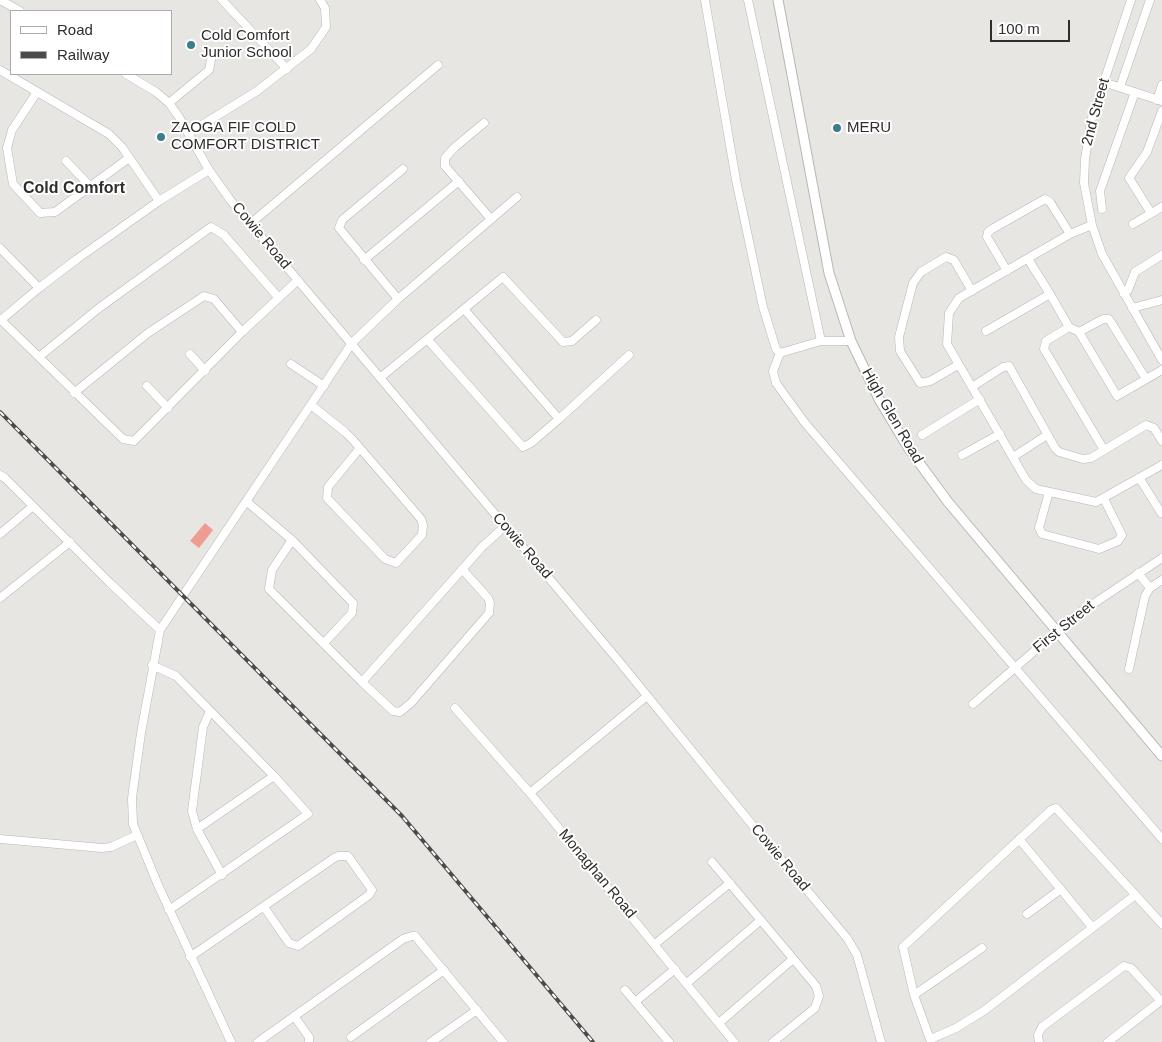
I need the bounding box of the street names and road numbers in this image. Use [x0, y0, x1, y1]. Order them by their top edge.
street label: 2nd Street [1078, 76, 1114, 148]
street label: Cowie Road [228, 199, 294, 273]
street label: High Glen Road [858, 365, 926, 467]
street label: Cowie Road [488, 509, 556, 583]
street label: First Street [1030, 597, 1098, 657]
street label: Cowie Road [747, 821, 813, 895]
street label: Monaghan Road [554, 826, 640, 922]

